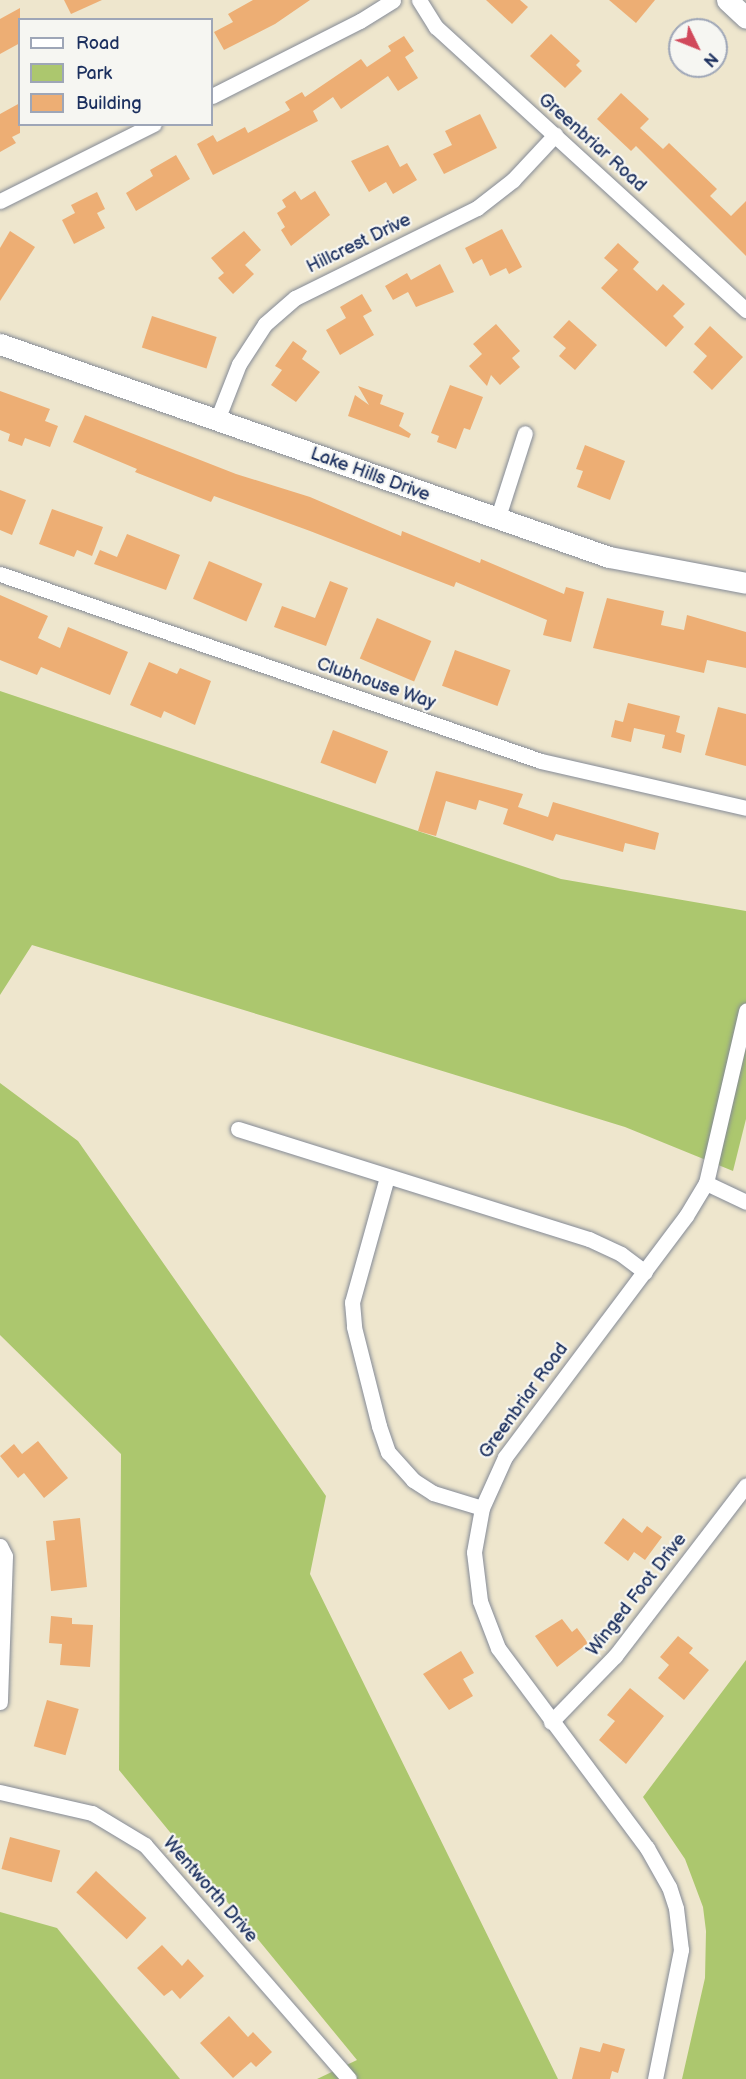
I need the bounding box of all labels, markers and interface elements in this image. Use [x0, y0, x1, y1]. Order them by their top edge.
legend [18, 18, 213, 126]
north arrow [668, 18, 728, 78]
text: Road [76, 33, 120, 54]
text: N [699, 48, 721, 70]
text: Park [76, 63, 112, 84]
street label: Greenbriar Road [534, 89, 650, 197]
text: Building [76, 93, 142, 114]
street label: Hillcrest Drive [303, 209, 415, 279]
street label: Lake Hills Drive [307, 443, 433, 507]
street label: Clubhouse Way [313, 653, 439, 715]
street label: Greenbriar Road [475, 1339, 573, 1463]
street label: Winged Foot Drive [583, 1530, 691, 1660]
street label: Wentworth Drive [158, 1833, 262, 1947]

